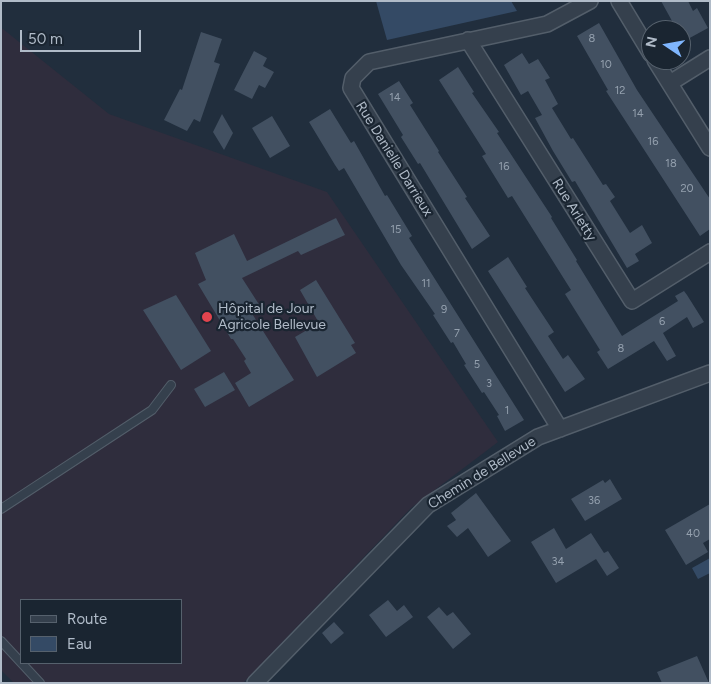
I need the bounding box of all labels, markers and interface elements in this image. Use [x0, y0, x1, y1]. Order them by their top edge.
scale bar [22, 20, 144, 52]
north arrow [641, 20, 691, 70]
text: 50 m [28, 30, 63, 48]
house number: 8 [589, 32, 595, 46]
text: N [642, 35, 661, 49]
house number: 10 [600, 58, 612, 72]
house number: 12 [615, 84, 625, 98]
house number: 14 [389, 91, 401, 105]
street label: Rue Danielle Darrieux [352, 99, 436, 219]
house number: 14 [632, 107, 644, 121]
house number: 16 [648, 135, 658, 149]
house number: 18 [665, 157, 677, 171]
house number: 16 [499, 160, 509, 174]
street label: Rue Arletty [548, 176, 600, 244]
house number: 20 [680, 182, 694, 196]
house number: 15 [391, 223, 401, 237]
house number: 11 [421, 277, 431, 291]
place label: Hôpital de Jour Agricole Bellevue [218, 301, 326, 334]
house number: 9 [441, 303, 447, 317]
marker: Hôpital de Jour Agricole Bellevue [200, 310, 214, 324]
house number: 6 [659, 315, 665, 329]
house number: 7 [454, 327, 460, 341]
house number: 8 [618, 342, 624, 356]
house number: 5 [474, 358, 480, 372]
house number: 3 [486, 377, 492, 391]
house number: 1 [505, 404, 509, 418]
street label: Chemin de Bellevue [425, 433, 539, 513]
house number: 36 [588, 494, 600, 508]
house number: 40 [686, 527, 700, 541]
house number: 34 [552, 555, 564, 569]
legend [20, 599, 182, 664]
text: Route [67, 610, 107, 628]
text: Eau [67, 635, 92, 653]

